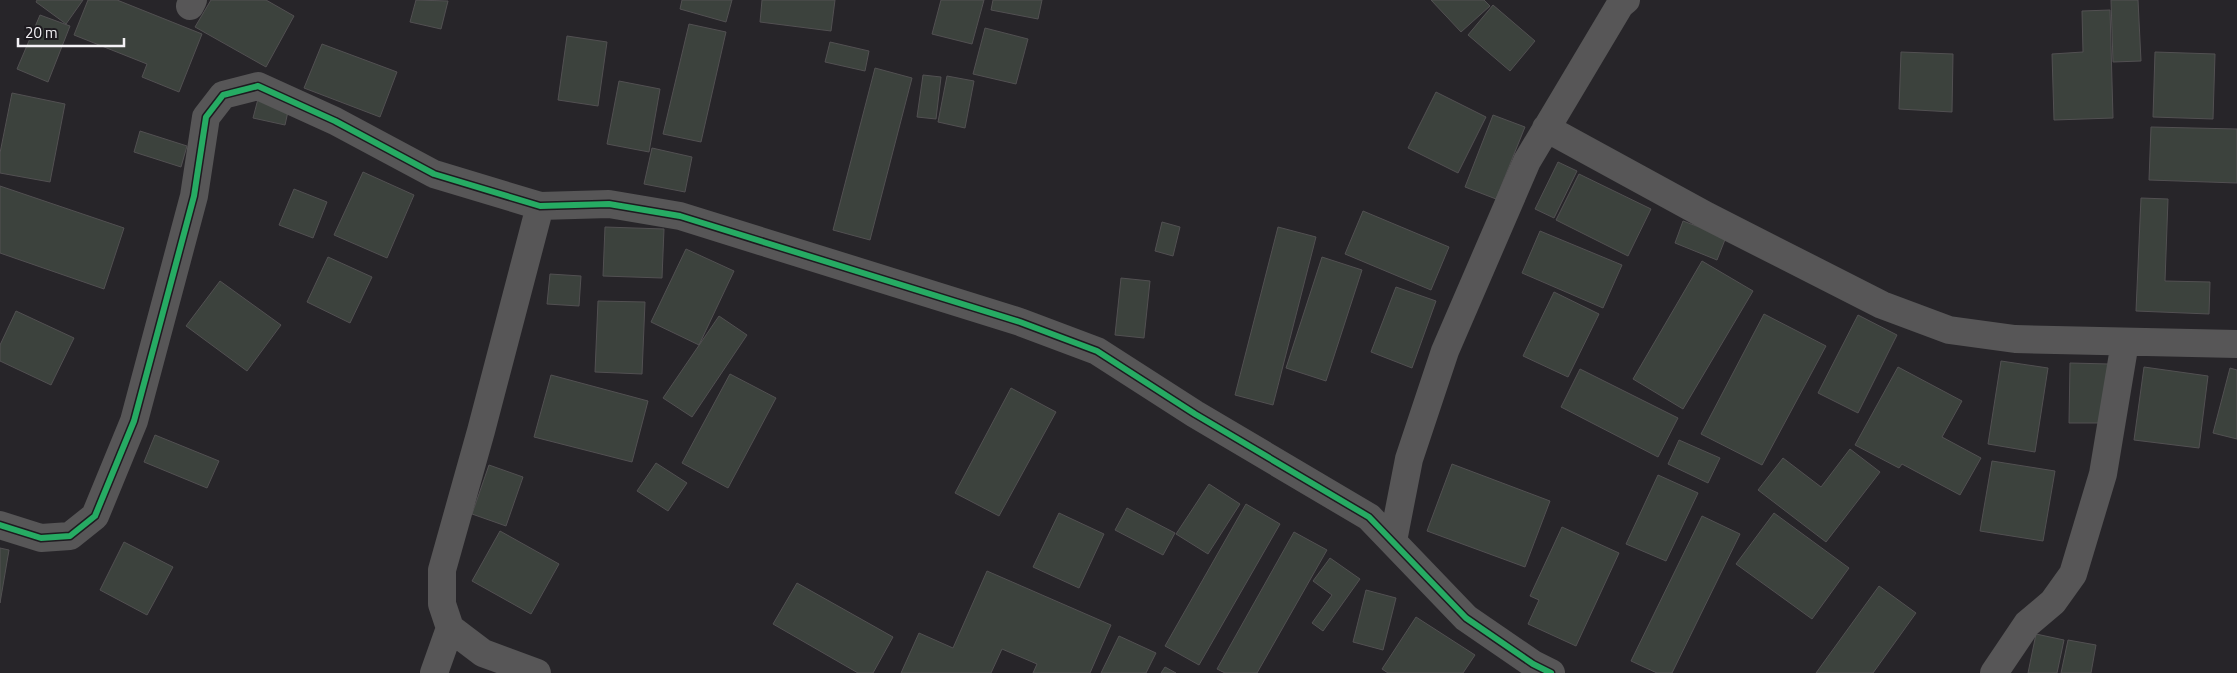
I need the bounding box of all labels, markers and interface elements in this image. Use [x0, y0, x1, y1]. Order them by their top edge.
scale bar [18, 15, 124, 47]
text: 20 m [25, 21, 58, 44]

